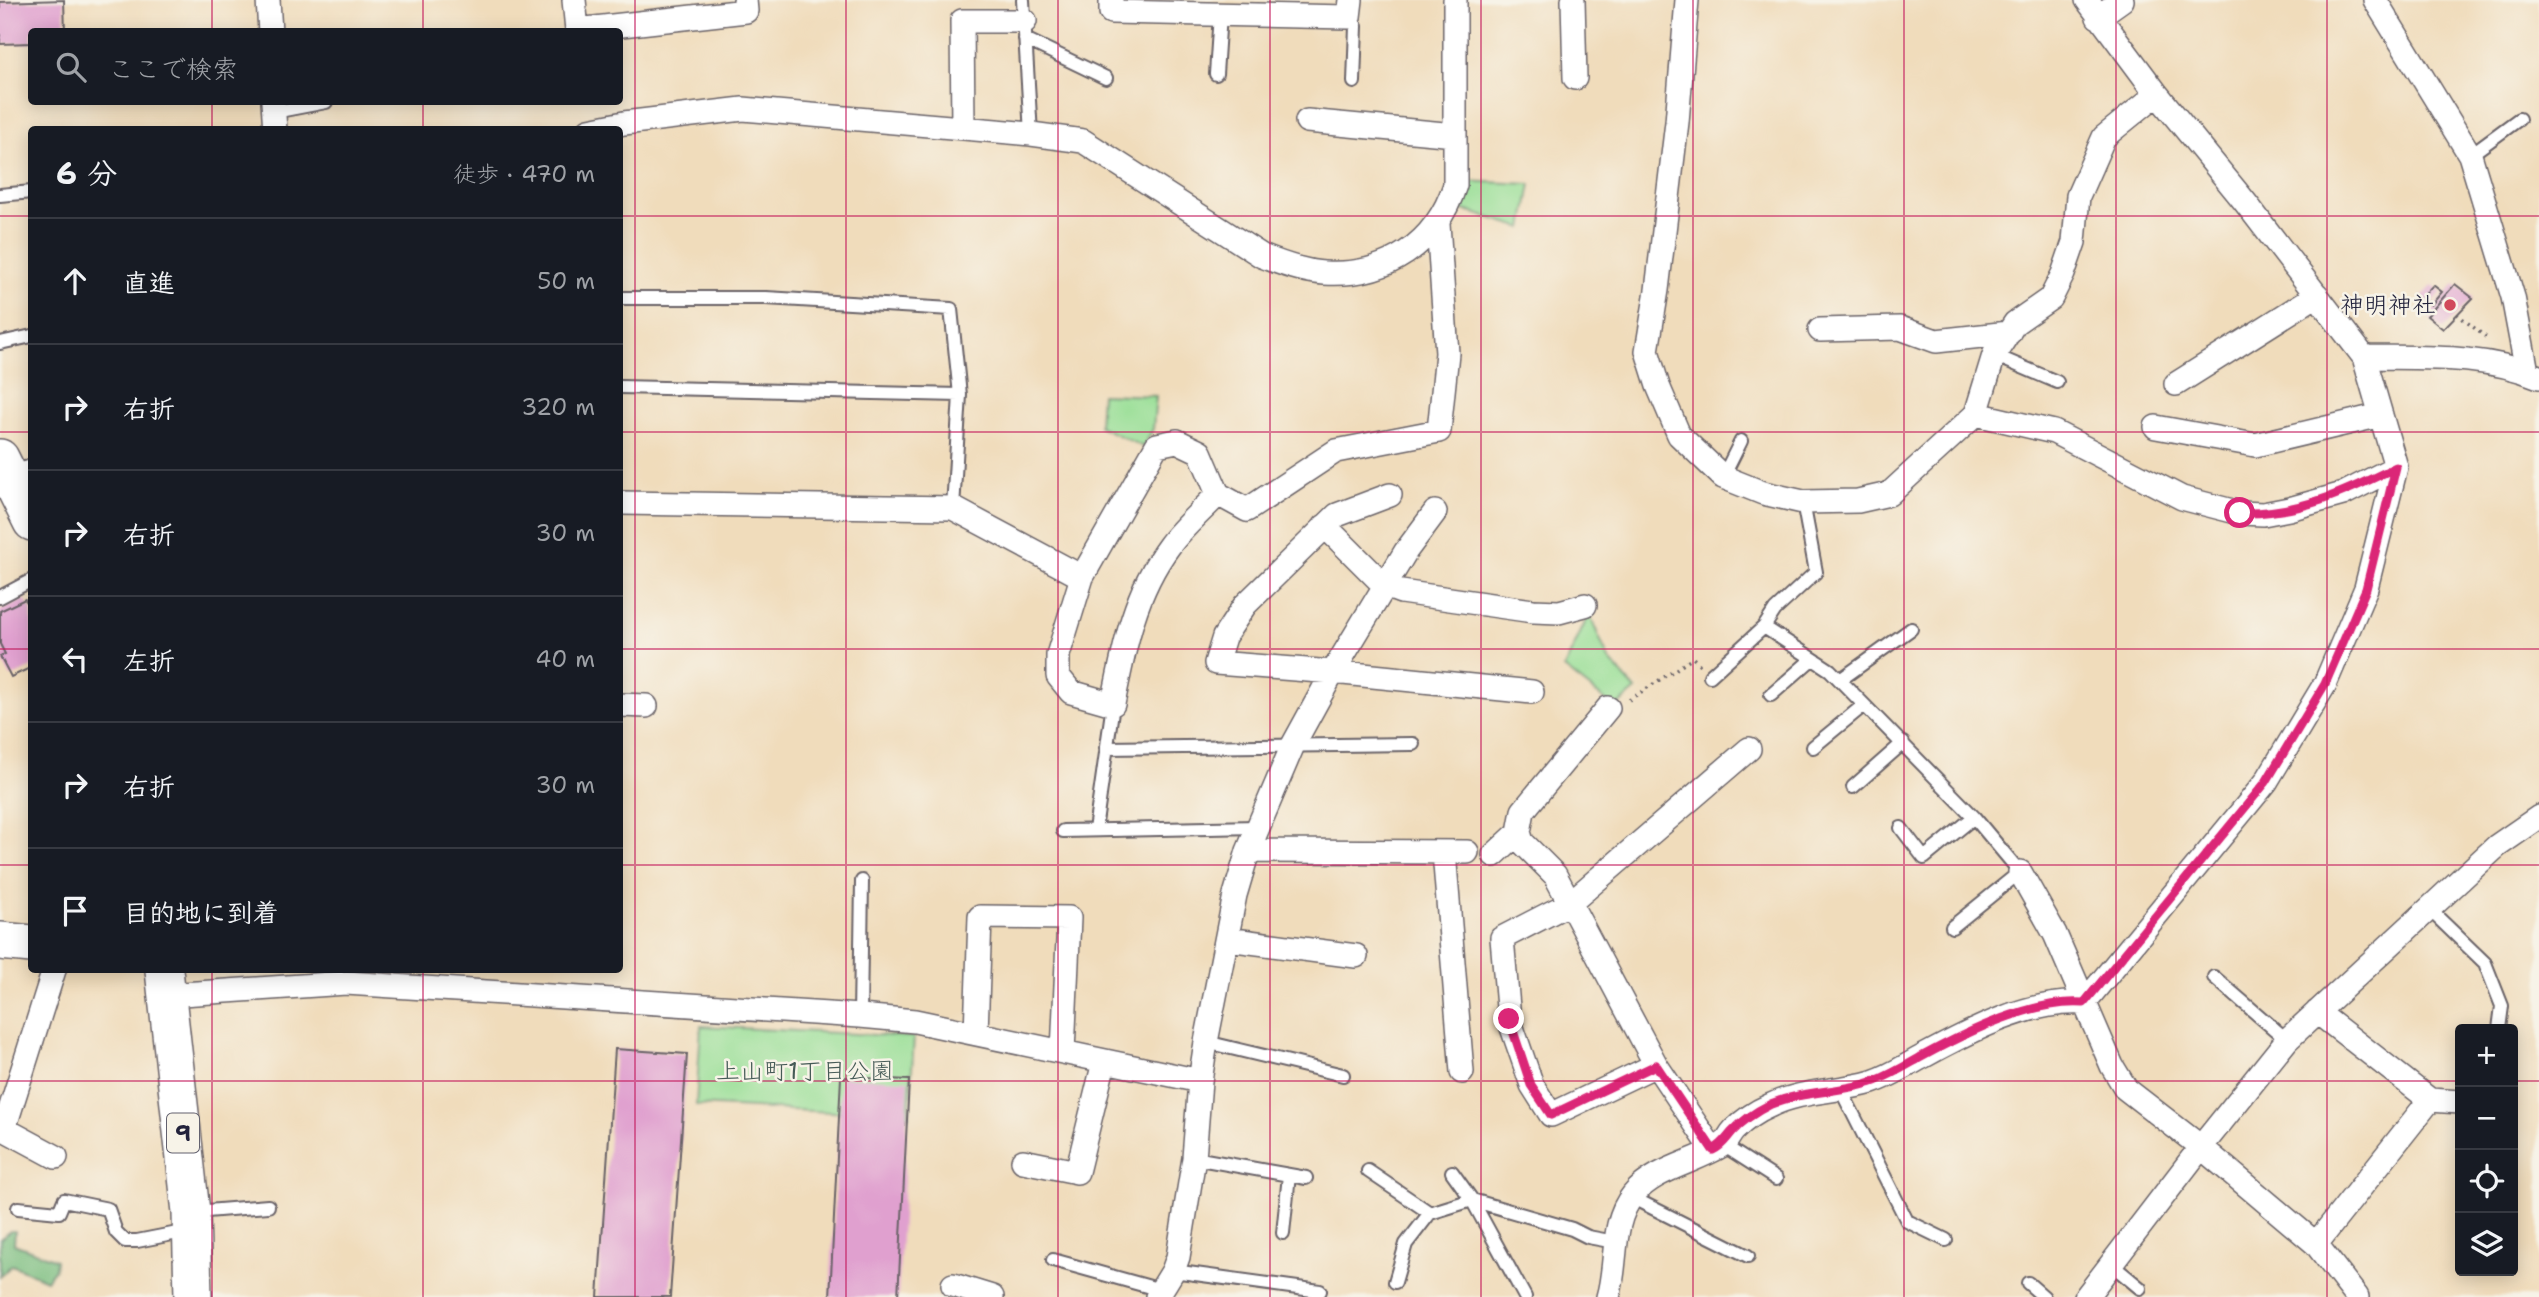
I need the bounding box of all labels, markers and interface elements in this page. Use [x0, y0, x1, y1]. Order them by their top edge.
search box [28, 28, 623, 105]
icon: search [52, 48, 90, 86]
text: ここで検索 [108, 51, 238, 86]
text: 6 分 [56, 153, 117, 194]
text: 徒歩 · 470 m [453, 159, 595, 189]
icon: ahead [56, 262, 94, 300]
text: 直進 [123, 265, 175, 300]
text: 50 m [537, 266, 595, 296]
place label: 神明神社 [2340, 289, 2436, 321]
marker: 神明神社 [2442, 297, 2458, 313]
icon: right [56, 388, 94, 426]
text: 右折 [123, 391, 175, 426]
text: 320 m [521, 392, 595, 422]
route start [2224, 497, 2255, 528]
icon: right [56, 514, 94, 552]
text: 右折 [123, 517, 175, 552]
text: 30 m [536, 518, 595, 548]
icon: left [56, 640, 94, 678]
text: 左折 [123, 643, 175, 678]
text: 40 m [535, 644, 595, 674]
icon: right [56, 766, 94, 804]
text: 右折 [123, 769, 175, 804]
text: 30 m [536, 770, 595, 800]
icon: arrive [56, 892, 94, 930]
text: 目的地に到着 [123, 895, 279, 930]
route end [1493, 1003, 1524, 1034]
map controls [2455, 1024, 2518, 1276]
button: + [2455, 1024, 2518, 1087]
park label: 上山町1丁目公園 [716, 1055, 894, 1087]
button: − [2455, 1087, 2518, 1150]
road number: 9 [167, 1114, 199, 1152]
button: locate [2455, 1150, 2518, 1213]
button: layers [2455, 1213, 2518, 1276]

